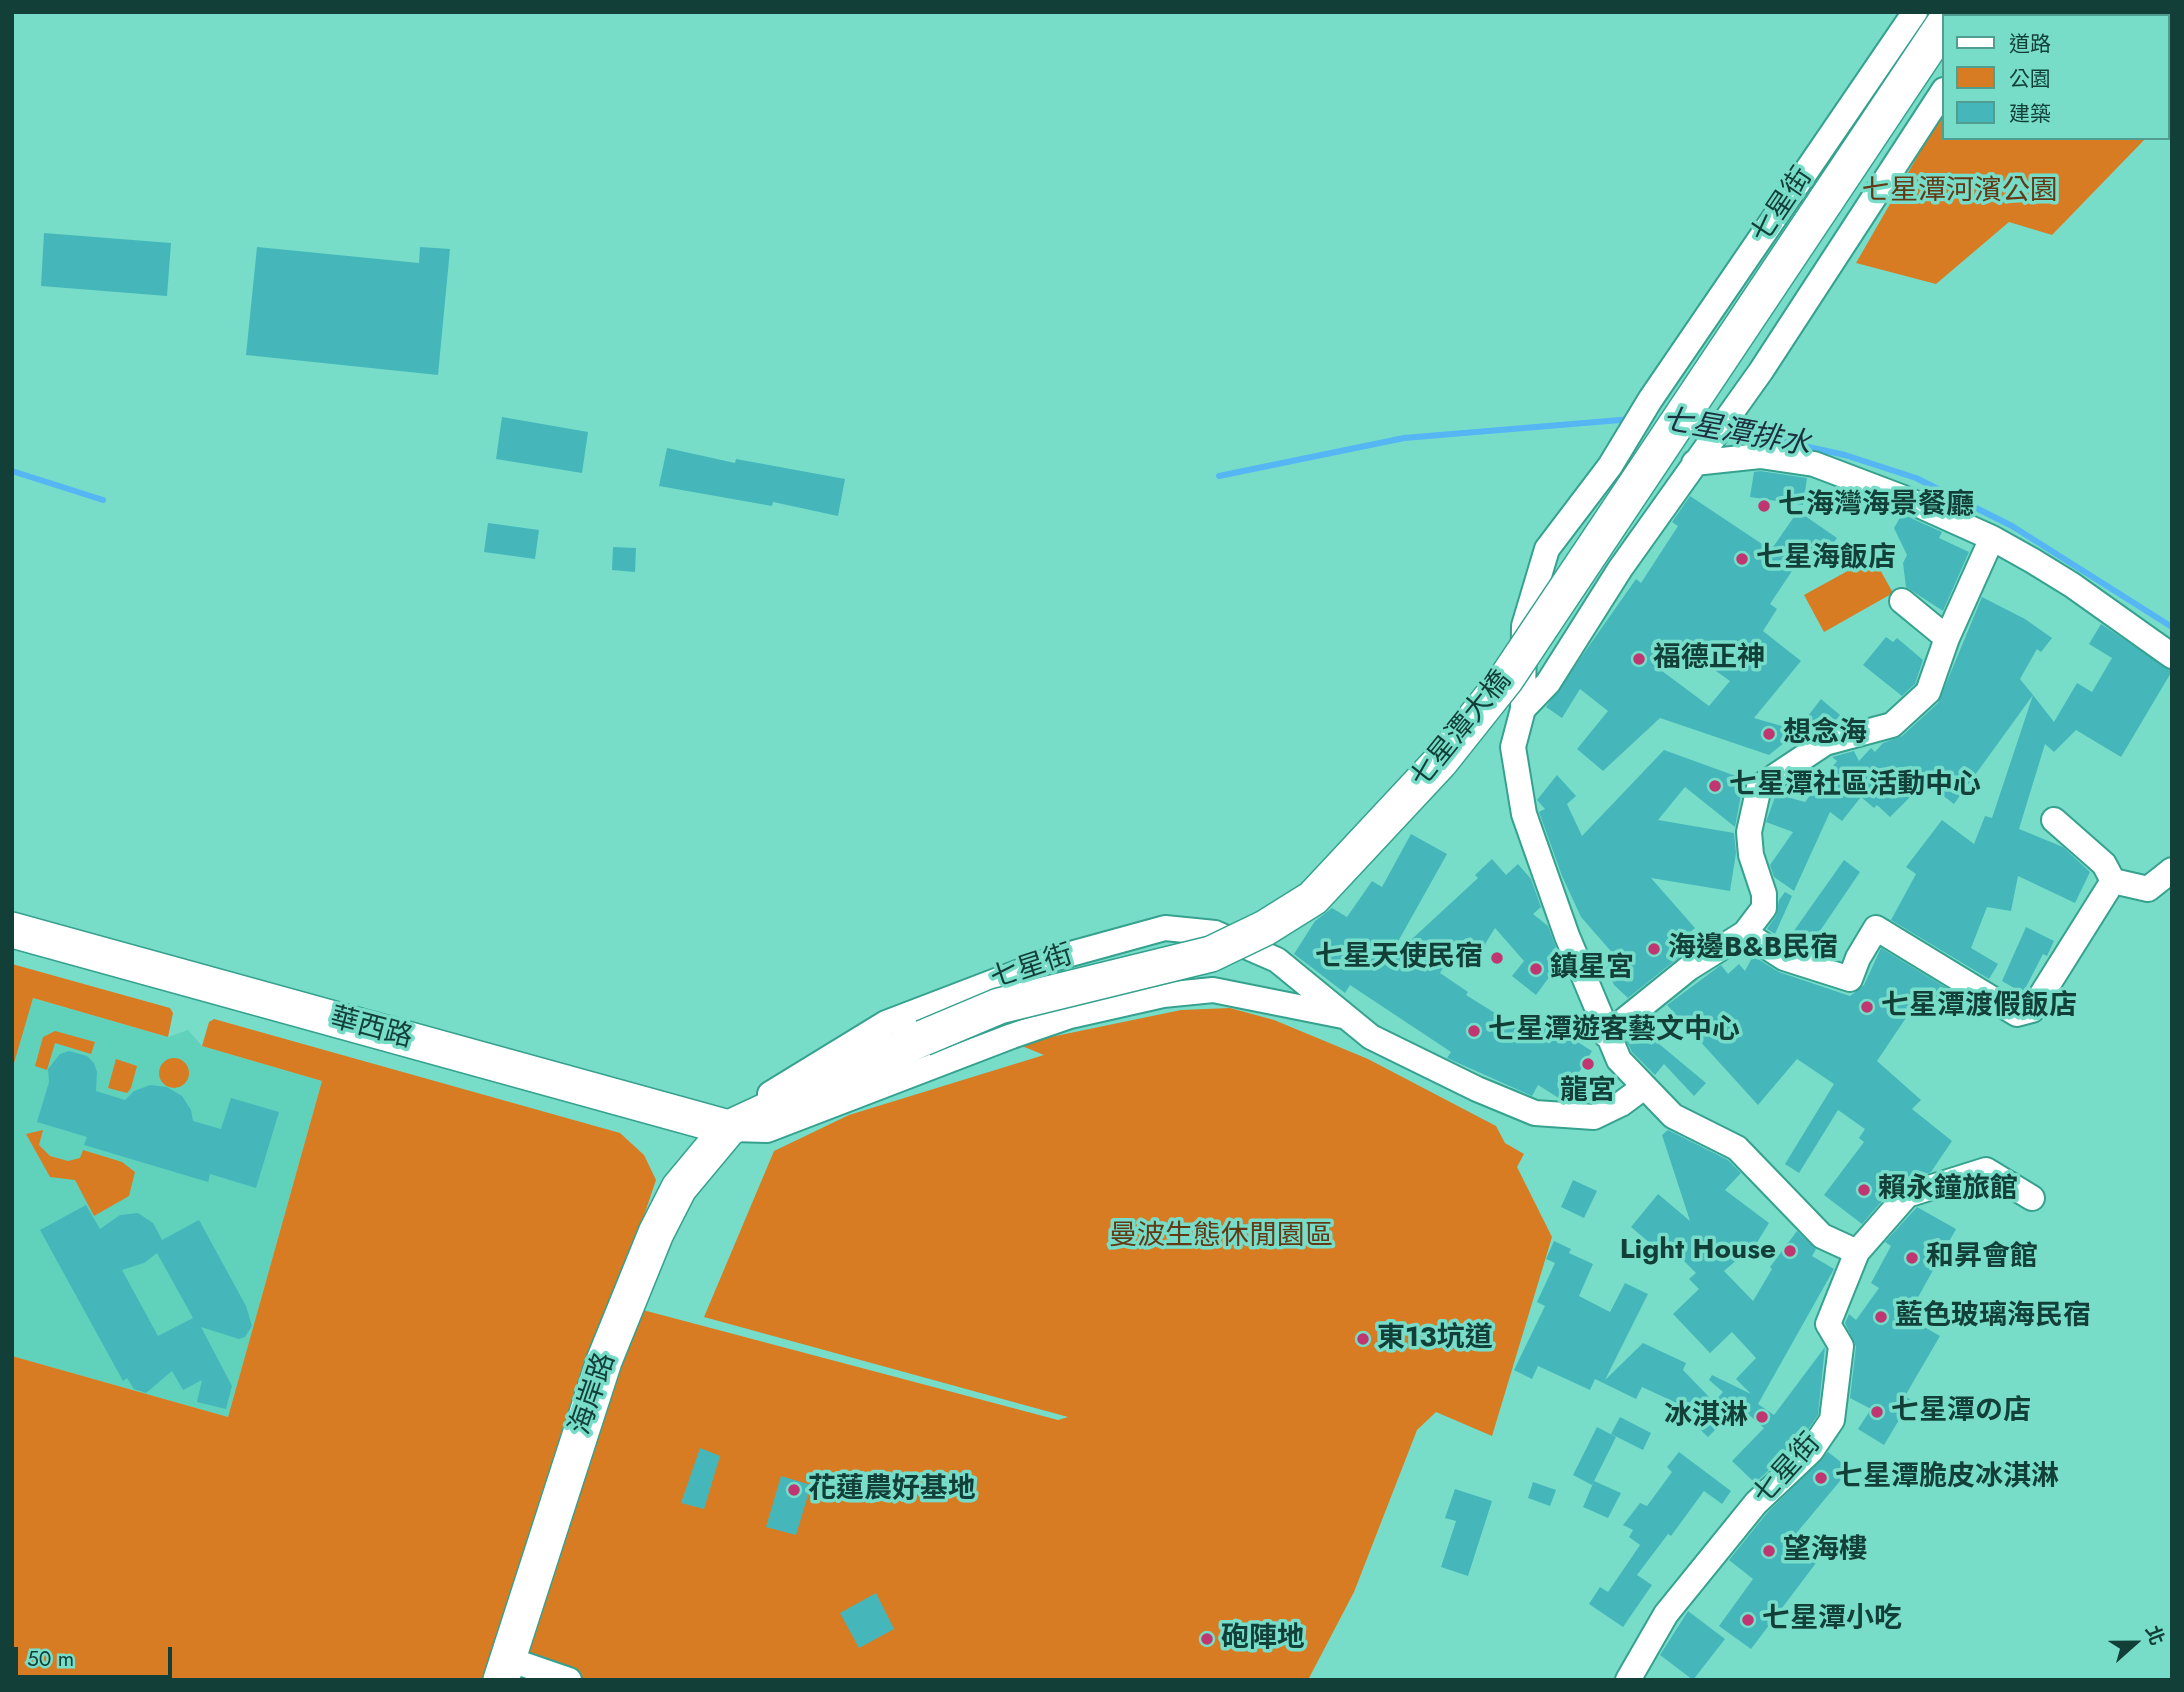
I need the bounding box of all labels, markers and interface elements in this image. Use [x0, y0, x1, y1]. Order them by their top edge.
legend [1942, 14, 2170, 140]
text: 道路 [2009, 29, 2051, 59]
text: 公園 [2009, 64, 2051, 94]
text: 建築 [2009, 99, 2051, 129]
street label: 七星街 [1746, 162, 1820, 250]
park label: 七星潭河濱公園 [1862, 175, 2058, 209]
water label: 七星潭排水 [1659, 403, 1813, 465]
place label: 七海灣海景餐廳 [1778, 489, 1974, 523]
marker: 七海灣海景餐廳 [1756, 498, 1772, 514]
place label: 七星海飯店 [1756, 542, 1896, 576]
marker: 七星海飯店 [1734, 551, 1750, 567]
place label: 福德正神 [1653, 642, 1765, 676]
marker: 福德正神 [1631, 651, 1647, 667]
street label: 七星潭大橋 [1405, 665, 1519, 795]
place label: 想念海 [1783, 717, 1867, 751]
marker: 想念海 [1761, 726, 1777, 742]
place label: 七星潭社區活動中心 [1729, 769, 1981, 803]
marker: 七星潭社區活動中心 [1707, 778, 1723, 794]
place label: 海邊B&B民宿 [1668, 932, 1838, 966]
street label: 七星街 [987, 939, 1077, 997]
place label: 七星天使民宿 [1315, 941, 1483, 975]
marker: 海邊B&B民宿 [1646, 941, 1662, 957]
marker: 七星天使民宿 [1489, 950, 1505, 966]
place label: 鎮星宮 [1550, 952, 1634, 986]
marker: 鎮星宮 [1528, 961, 1544, 977]
place label: 七星潭渡假飯店 [1881, 990, 2077, 1024]
marker: 七星潭渡假飯店 [1859, 999, 1875, 1015]
street label: 華西路 [326, 1002, 416, 1056]
place label: 七星潭遊客藝文中心 [1488, 1014, 1740, 1048]
marker: 七星潭遊客藝文中心 [1466, 1023, 1482, 1039]
marker: 龍宮 [1580, 1056, 1596, 1072]
place label: 龍宮 [1560, 1075, 1616, 1109]
place label: 賴永鐘旅館 [1878, 1173, 2018, 1207]
marker: 賴永鐘旅館 [1856, 1182, 1872, 1198]
park label: 曼波生態休閒園區 [1109, 1220, 1333, 1254]
place label: Light House [1620, 1234, 1776, 1268]
place label: 和昇會館 [1926, 1241, 2038, 1275]
marker: Light House [1782, 1243, 1798, 1259]
marker: 和昇會館 [1904, 1250, 1920, 1266]
place label: 藍色玻璃海民宿 [1895, 1300, 2091, 1334]
marker: 藍色玻璃海民宿 [1873, 1309, 1889, 1325]
place label: 東13坑道 [1377, 1322, 1493, 1356]
marker: 東13坑道 [1355, 1331, 1371, 1347]
street label: 海岸路 [564, 1349, 624, 1439]
place label: 七星潭の店 [1891, 1395, 2031, 1429]
place label: 冰淇淋 [1664, 1400, 1748, 1434]
marker: 七星潭の店 [1869, 1404, 1885, 1420]
marker: 冰淇淋 [1754, 1409, 1770, 1425]
street label: 七星街 [1747, 1428, 1829, 1512]
place label: 七星潭脆皮冰淇淋 [1835, 1461, 2059, 1495]
marker: 七星潭脆皮冰淇淋 [1813, 1470, 1829, 1486]
place label: 花蓮農好基地 [808, 1473, 976, 1507]
marker: 花蓮農好基地 [786, 1482, 802, 1498]
place label: 望海樓 [1783, 1534, 1867, 1568]
marker: 望海樓 [1761, 1543, 1777, 1559]
place label: 七星潭小吃 [1762, 1603, 1902, 1637]
north arrow [2100, 1608, 2170, 1678]
marker: 七星潭小吃 [1740, 1612, 1756, 1628]
place label: 砲陣地 [1221, 1622, 1305, 1656]
text: 北 [2139, 1622, 2171, 1649]
marker: 砲陣地 [1199, 1631, 1215, 1647]
scale bar [18, 1632, 175, 1676]
text: 50 m [27, 1644, 74, 1674]

